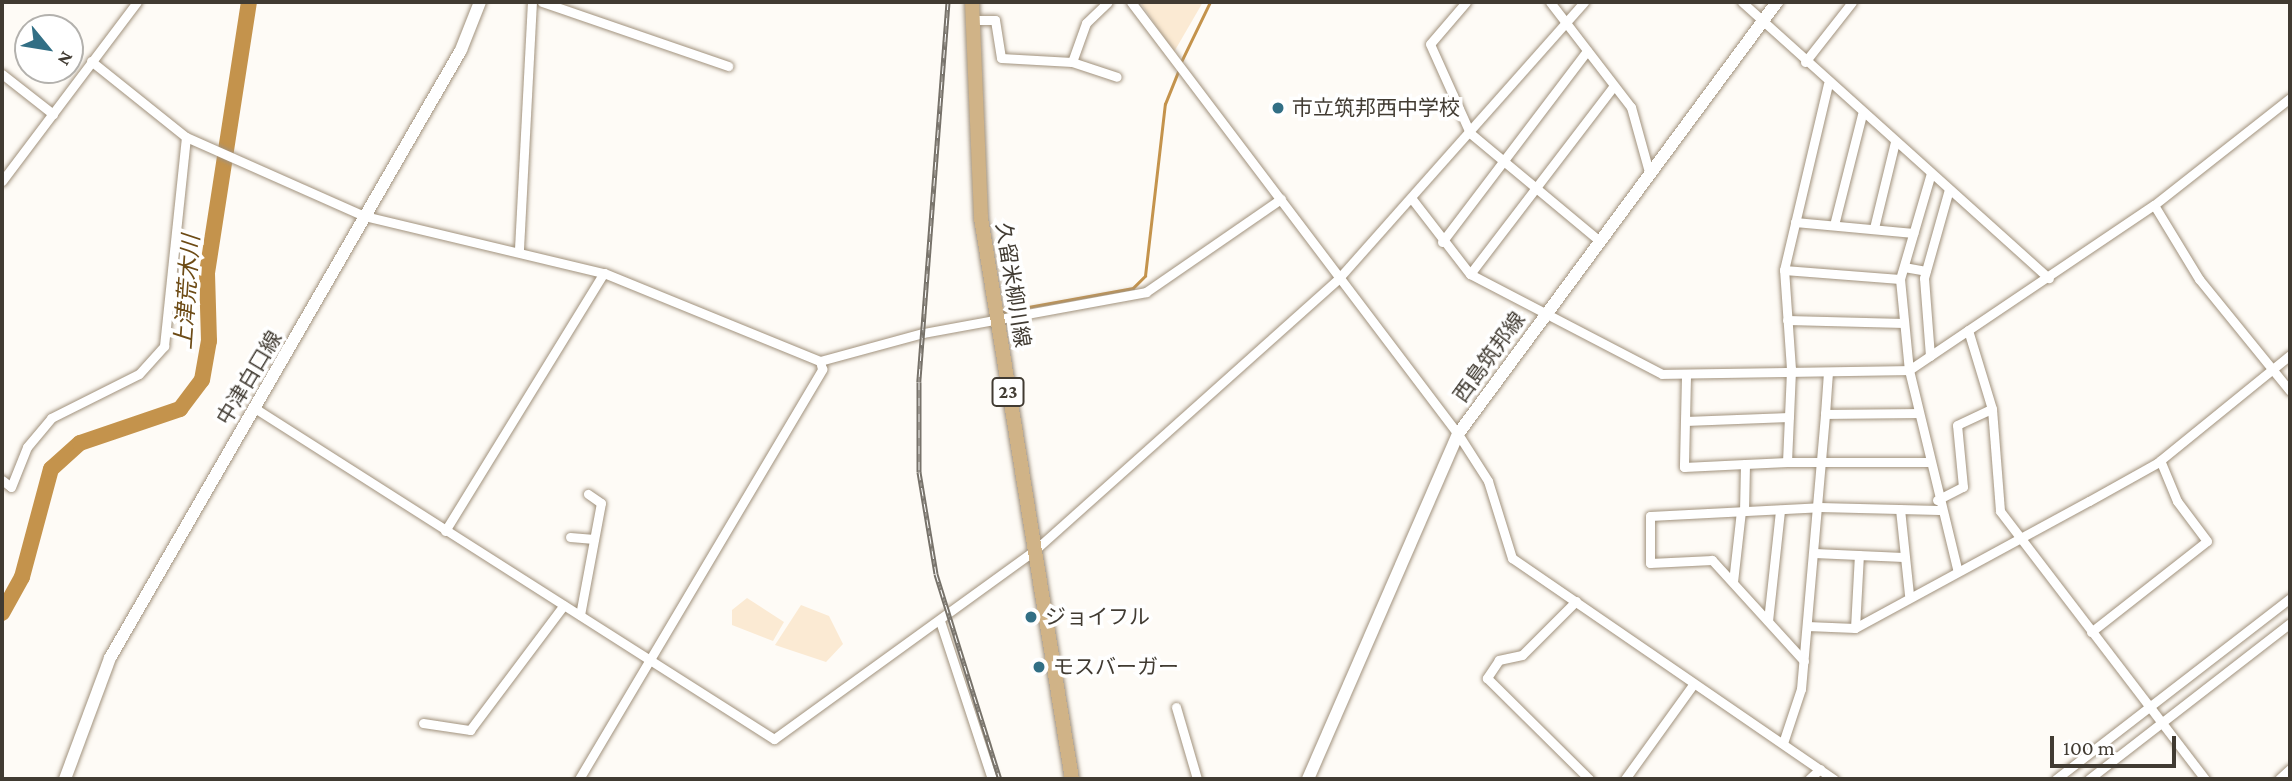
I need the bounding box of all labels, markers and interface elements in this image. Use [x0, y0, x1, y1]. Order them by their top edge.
north arrow [14, 14, 84, 84]
text: N [54, 48, 78, 70]
place label: 市立筑邦西中学校 [1292, 95, 1460, 121]
marker: 市立筑邦西中学校 [1270, 100, 1286, 116]
street label: 久留米柳川線 [991, 221, 1035, 349]
water label: 上津荒木川 [169, 234, 205, 350]
street label: 西島筑邦線 [1448, 307, 1530, 407]
street label: 中津白口線 [211, 327, 287, 429]
road number: 23 [990, 376, 1026, 408]
place label: ジョイフル [1045, 604, 1150, 630]
marker: ジョイフル [1023, 609, 1039, 625]
place label: モスバーガー [1053, 654, 1179, 680]
marker: モスバーガー [1031, 659, 1047, 675]
scale bar [2054, 722, 2180, 766]
text: 100 m [2063, 736, 2115, 760]

